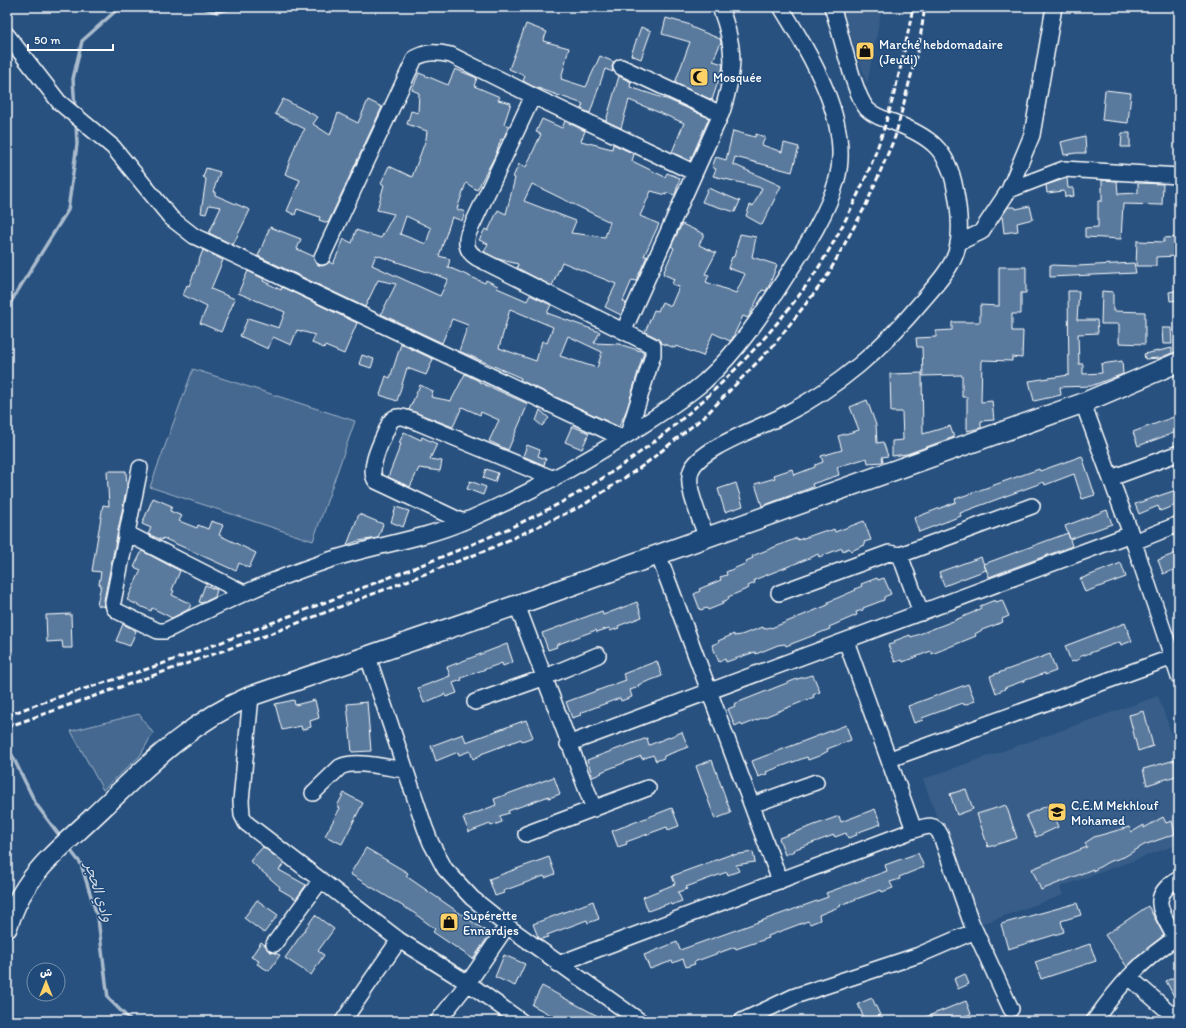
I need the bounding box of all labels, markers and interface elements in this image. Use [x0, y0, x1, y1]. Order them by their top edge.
scale bar [28, 26, 113, 52]
text: 50 m [34, 33, 60, 47]
place label: Marché hebdomadaire (Jeudi) [879, 37, 1003, 67]
shop icon: Marché hebdomadaire (Jeudi) [854, 40, 876, 62]
mosque icon: Mosquée [688, 66, 710, 88]
place label: Mosquée [713, 70, 762, 85]
place label: C.E.M Mekhlouf Mohamed [1071, 798, 1159, 828]
school or university icon: C.E.M Mekhlouf Mohamed [1046, 801, 1068, 823]
water label: وادي الحجر [78, 858, 116, 925]
place label: Supérette Ennardjes [463, 908, 519, 938]
shop icon: Supérette Ennardjes [438, 911, 460, 933]
north arrow [26, 962, 66, 1002]
text: ش [40, 966, 52, 979]

